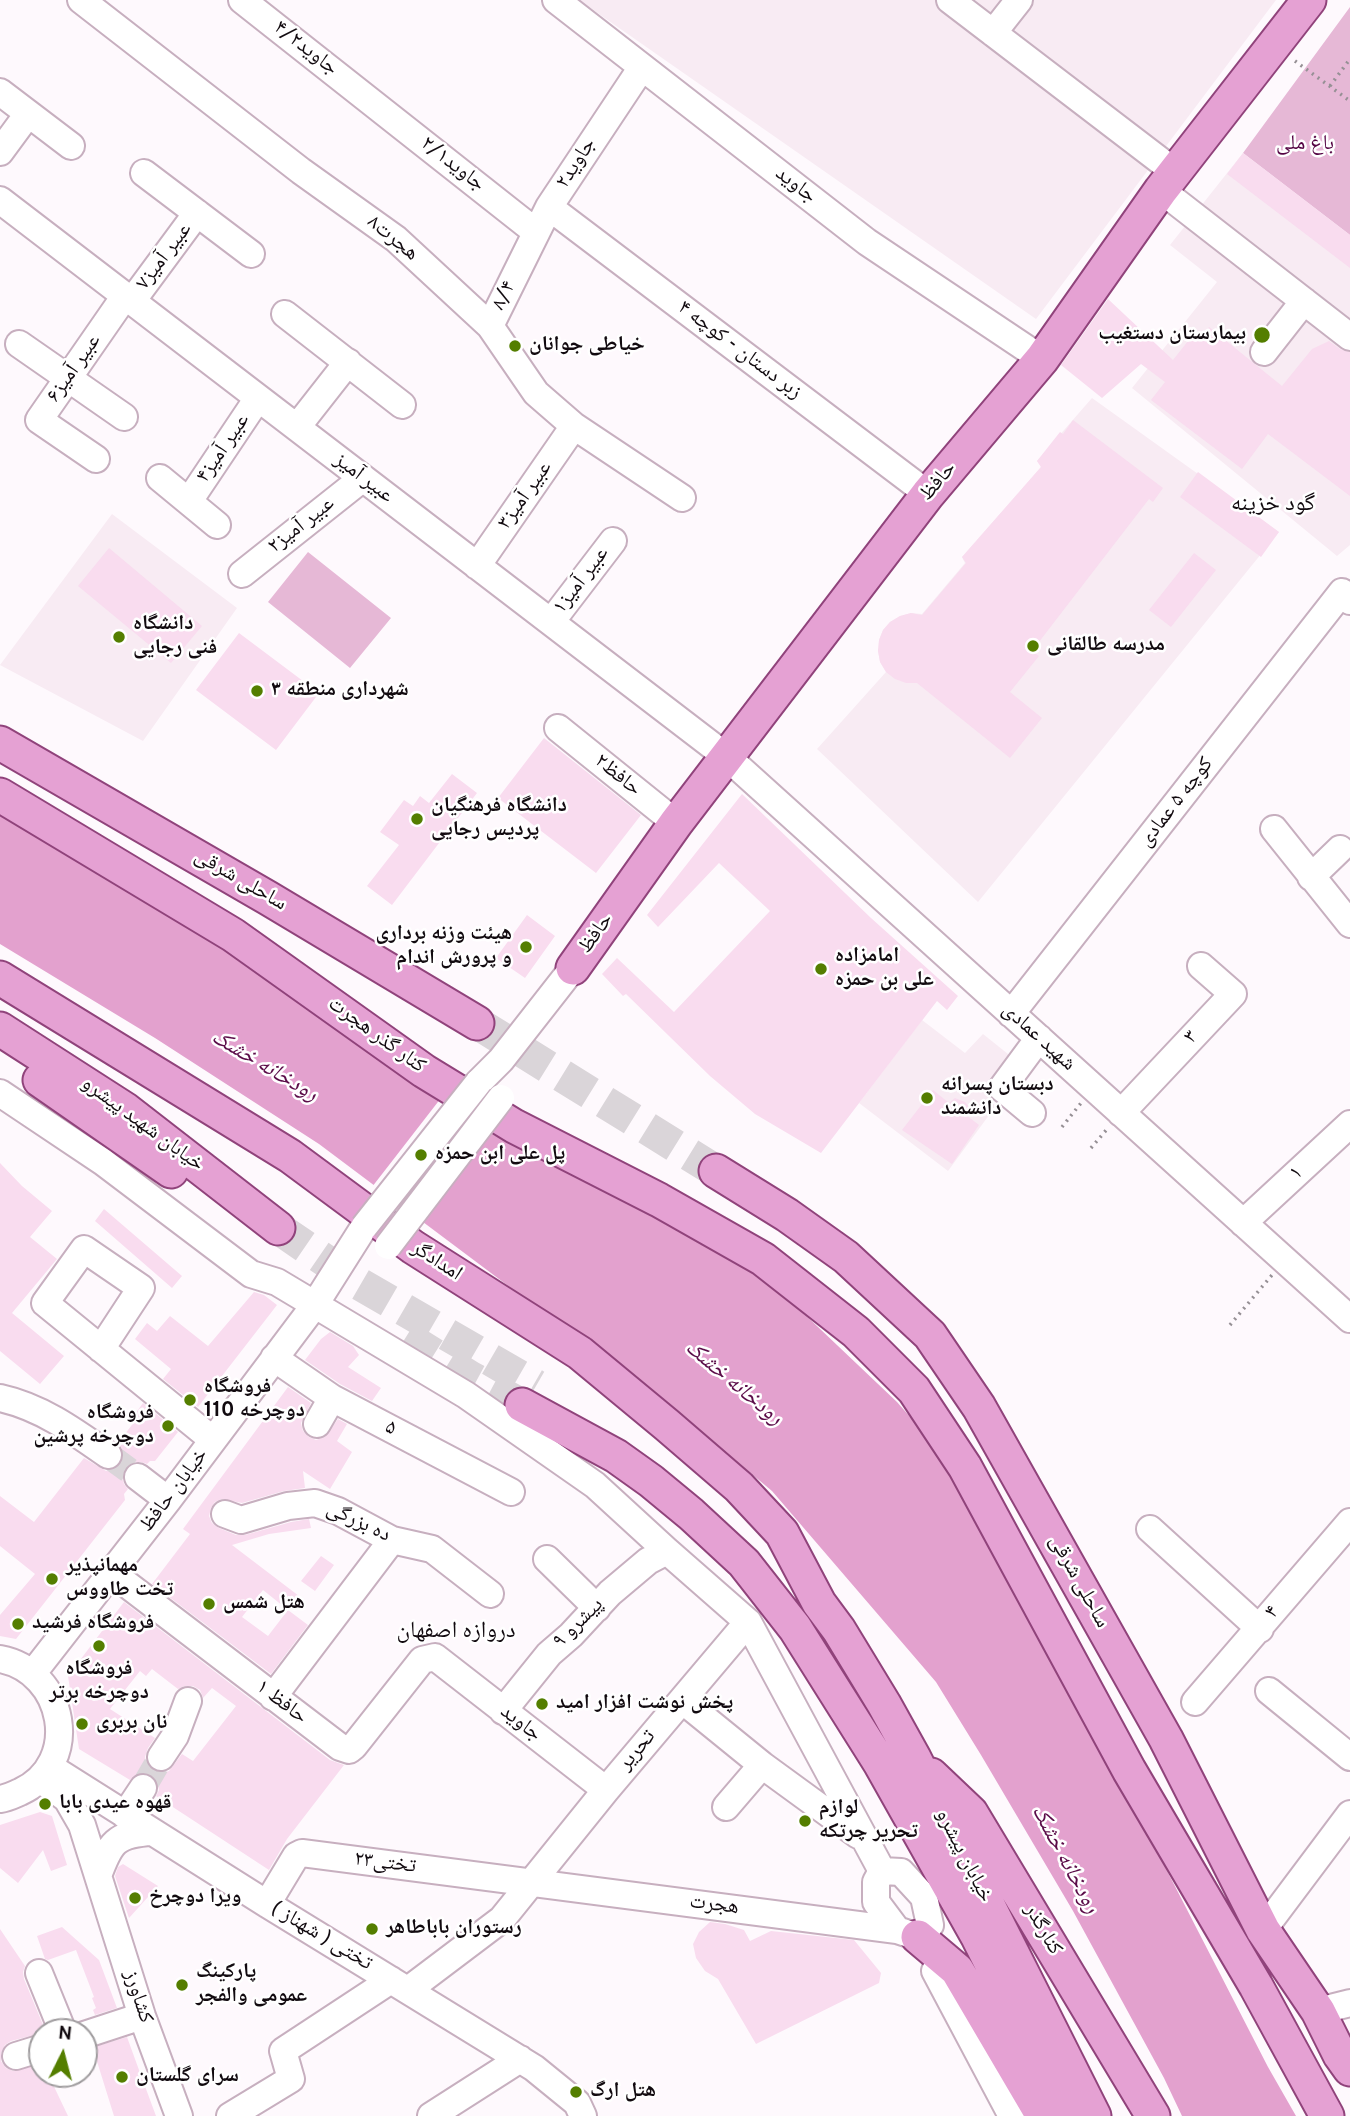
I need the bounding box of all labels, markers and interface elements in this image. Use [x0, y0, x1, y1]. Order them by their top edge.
street label: ۴/۲جاوید [268, 16, 342, 82]
street label: ۲/۱جاوید [415, 132, 489, 198]
park label: باغ ملی [1276, 132, 1334, 158]
street label: ۲جاوید [551, 134, 603, 194]
street label: جاوید [769, 162, 821, 210]
street label: هجرت۸ [361, 211, 423, 267]
street label: ۷عبیر آمیز [132, 218, 198, 296]
street label: ۸/۴ [487, 277, 523, 315]
street label: زبر دستان - کوچه ۴ [672, 296, 806, 406]
place label: بیمارستان دستغیب [1098, 322, 1246, 348]
marker: بیمارستان دستغیب [1252, 325, 1272, 345]
street label: ۶عبیر آمیز [42, 330, 108, 408]
place label: خیاطی جوانان [529, 333, 645, 359]
marker: خیاطی جوانان [507, 338, 523, 354]
street label: ۴عبیر آمیز [192, 410, 256, 488]
street label: عبیر آمیز [328, 448, 398, 510]
street label: ۳عبیر آمیز [493, 457, 559, 535]
street label: حافظ [915, 457, 963, 507]
district label: گود خزینه [1231, 491, 1315, 519]
street label: ۲عبیر آمیز [264, 492, 340, 560]
street label: ۱عبیر آمیز [549, 542, 615, 620]
place label: دانشگاه فنی رجایی [133, 612, 217, 662]
marker: دانشگاه فنی رجایی [111, 629, 127, 645]
place label: مدرسه طالقانی [1047, 633, 1165, 659]
marker: مدرسه طالقانی [1025, 638, 1041, 654]
place label: شهرداری منطقه ۳ [271, 678, 409, 704]
marker: شهرداری منطقه ۳ [249, 683, 265, 699]
street label: ۲حافظ [588, 749, 646, 803]
street label: کوچه ۵ عمادی [1134, 753, 1220, 853]
place label: دانشگاه فرهنگیان پردیس رجایی [431, 794, 567, 844]
marker: دانشگاه فرهنگیان پردیس رجایی [409, 811, 425, 827]
street label: ساحلی شرقی [189, 844, 291, 918]
street label: حافظ [574, 909, 620, 959]
place label: هیئت وزنه برداری و پرورش اندام [375, 922, 512, 972]
marker: هیئت وزنه برداری و پرورش اندام [518, 939, 534, 955]
place label: امامزاده علی بن حمزه [835, 944, 934, 994]
marker: امامزاده علی بن حمزه [813, 961, 829, 977]
street label: کنار گذر هجرت [322, 992, 430, 1080]
street label: شهید عمادی [996, 998, 1080, 1078]
water label: رودخانه خشک [206, 1024, 322, 1110]
street label: ۳ [1180, 1026, 1204, 1050]
street label: خیابان شهید پیشرو [76, 1072, 208, 1178]
place label: دبستان پسرانه دانشمند [941, 1073, 1054, 1123]
marker: دبستان پسرانه دانشمند [919, 1090, 935, 1106]
place label: پل علی ابن حمزه [435, 1142, 565, 1168]
marker: پل علی ابن حمزه [413, 1147, 429, 1163]
street label: ۱ [1285, 1162, 1309, 1186]
street label: امدادگر [406, 1236, 466, 1288]
water label: رودخانه خشک [678, 1335, 788, 1433]
place label: فروشگاه دوچرخه 110 [204, 1375, 305, 1425]
marker: فروشگاه دوچرخه 110 [182, 1392, 198, 1408]
place label: فروشگاه دوچرخه پرشین [34, 1401, 154, 1451]
street label: ۵ [380, 1416, 400, 1442]
marker: فروشگاه دوچرخه پرشین [160, 1418, 176, 1434]
street label: خیابان حافظ [135, 1444, 215, 1538]
street label: ده بزرگی [322, 1497, 394, 1549]
street label: ساحلی شرقی [1042, 1531, 1114, 1633]
place label: مهمانپذیر تخت طاووس [66, 1554, 173, 1604]
marker: مهمانپذیر تخت طاووس [44, 1571, 60, 1587]
place label: هتل شمس [223, 1591, 305, 1617]
street label: پیشرو ۹ [548, 1593, 610, 1655]
marker: هتل شمس [201, 1596, 217, 1612]
street label: ۴ [1260, 1601, 1286, 1625]
place label: فروشگاه فرشید [32, 1611, 154, 1637]
marker: فروشگاه فرشید [10, 1616, 26, 1632]
district label: دروازه اصفهان [397, 1618, 515, 1646]
marker: فروشگاه دوچرخه برتر [91, 1638, 107, 1654]
place label: فروشگاه دوچرخه برتر [49, 1657, 149, 1707]
street label: حافظ ۱ [250, 1675, 312, 1731]
place label: پخش نوشت افزار امید [556, 1691, 733, 1717]
marker: پخش نوشت افزار امید [534, 1696, 550, 1712]
street label: جاوید [494, 1700, 546, 1748]
place label: نان بربری [96, 1711, 167, 1737]
marker: نان بربری [74, 1716, 90, 1732]
street label: تحریر [614, 1726, 662, 1776]
place label: قهوه عیدی بابا [59, 1791, 172, 1817]
marker: قهوه عیدی بابا [37, 1796, 53, 1812]
place label: لوازم تحریر چرتکه [819, 1796, 918, 1846]
water label: رودخانه خشک [1024, 1801, 1104, 1919]
street label: خیابان پیشرو [929, 1805, 997, 1907]
marker: لوازم تحریر چرتکه [797, 1813, 813, 1829]
street label: تختی۲۳ [353, 1848, 417, 1880]
place label: ویرا دوچرخ [149, 1885, 241, 1911]
marker: ویرا دوچرخ [127, 1890, 143, 1906]
street label: هجرت [688, 1890, 740, 1922]
street label: تختی ( شهناز ) [266, 1897, 376, 1977]
street label: کنارگذر [1017, 1900, 1067, 1960]
place label: رستوران باباطاهر [386, 1916, 522, 1942]
marker: رستوران باباطاهر [364, 1921, 380, 1937]
place label: پارکینگ عمومی والفجر [196, 1960, 307, 2010]
street label: کشاورز [117, 1967, 157, 2027]
marker: پارکینگ عمومی والفجر [174, 1977, 190, 1993]
north arrow [28, 2018, 98, 2088]
text: N [57, 2021, 73, 2047]
place label: سرای گلستان [136, 2064, 239, 2090]
marker: سرای گلستان [114, 2069, 130, 2085]
place label: هتل ارگ [590, 2079, 656, 2105]
marker: هتل ارگ [568, 2084, 584, 2100]

